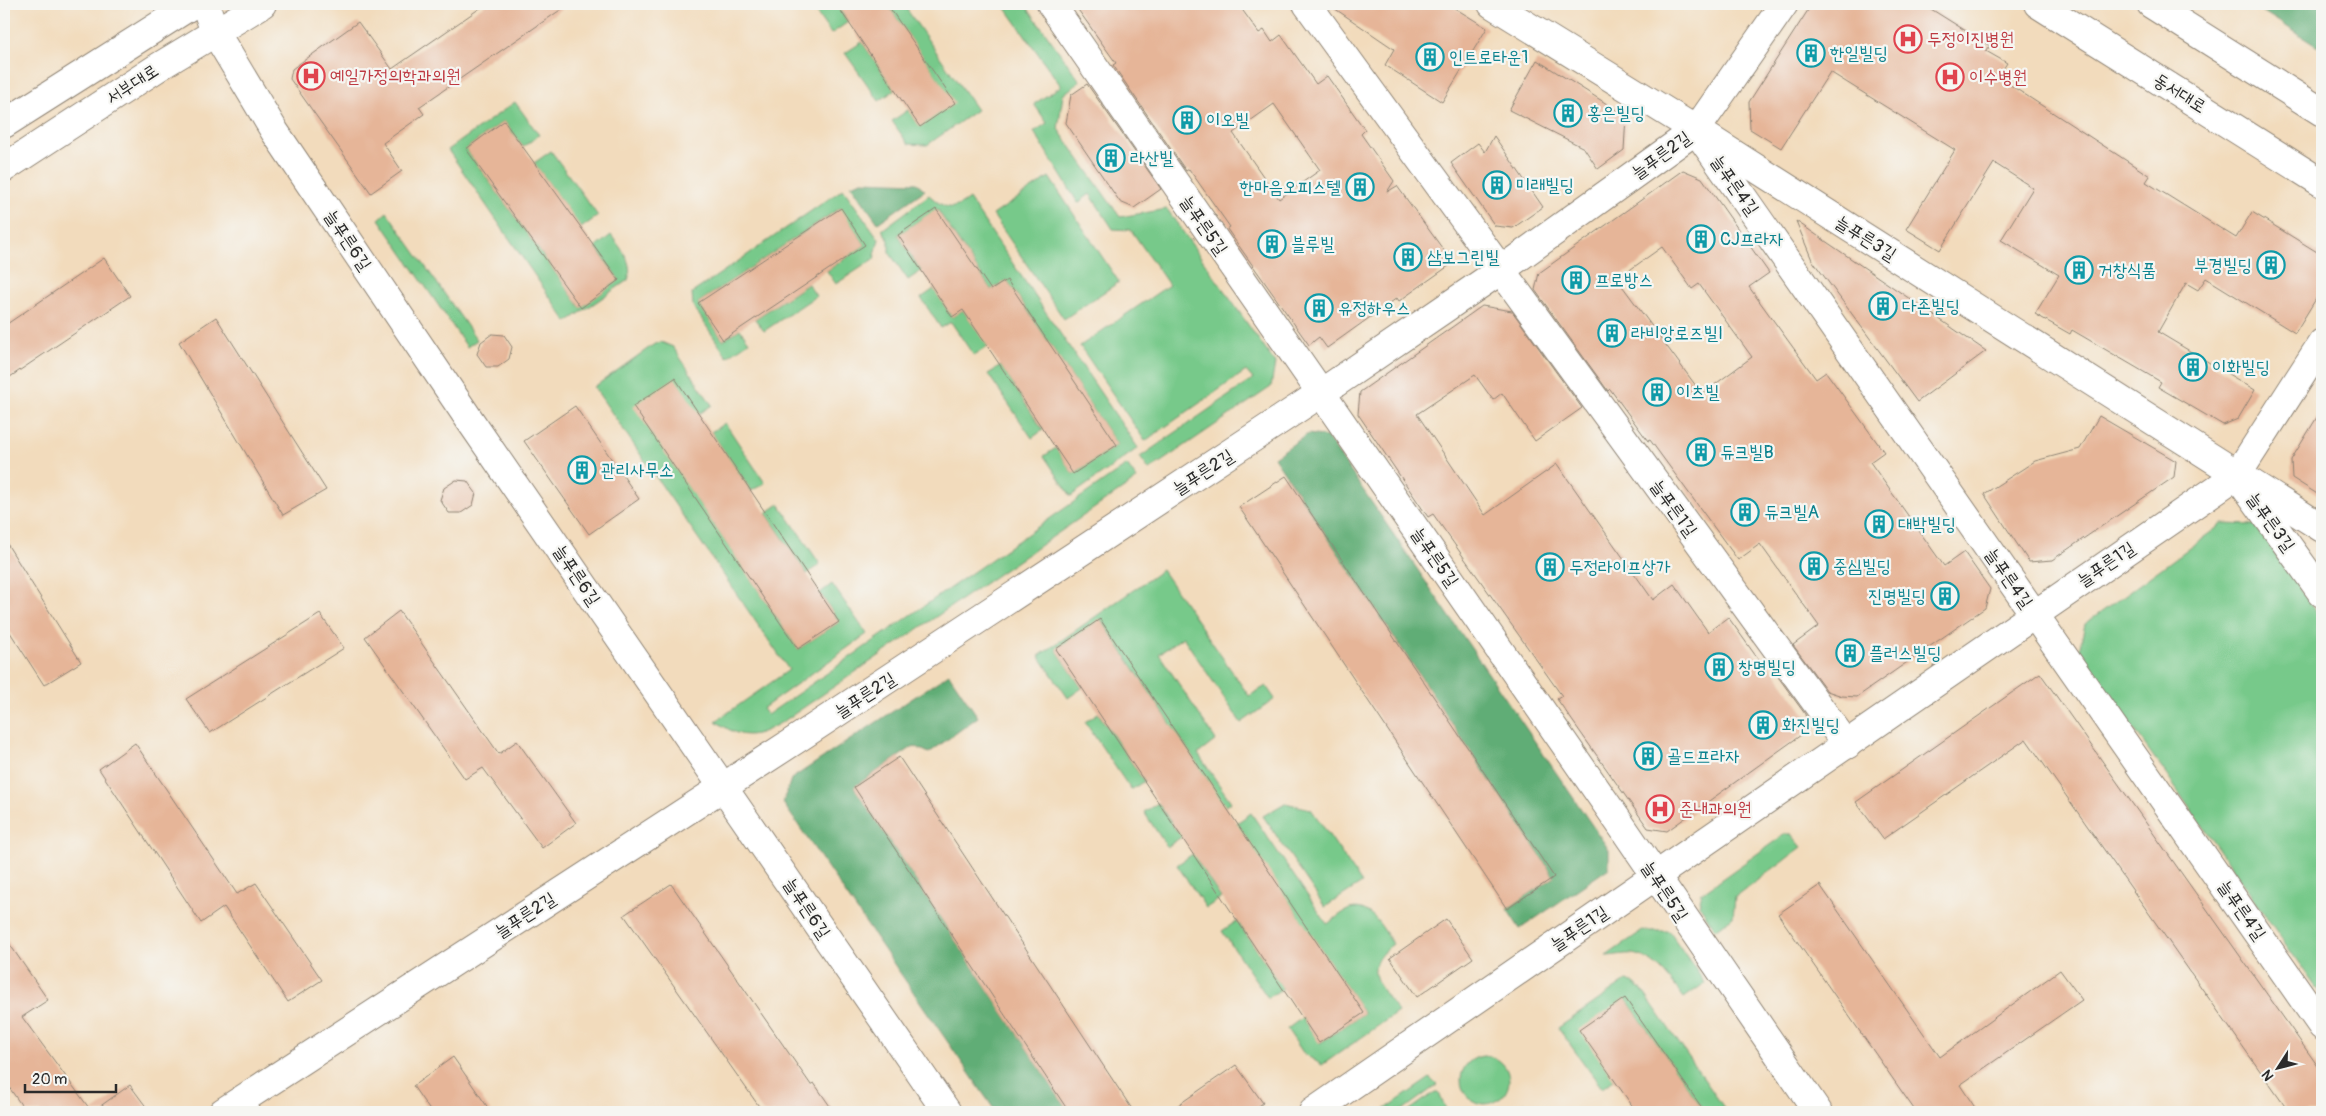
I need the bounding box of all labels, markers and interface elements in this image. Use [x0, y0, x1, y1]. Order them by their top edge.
hospital icon: 두정이진병원 [1893, 24, 1923, 54]
place label: 두정이진병원 [1927, 28, 2014, 51]
building icon: 한일빌딩 [1796, 38, 1826, 68]
building icon: 인트로타운1 [1415, 42, 1445, 72]
place label: 한일빌딩 [1830, 42, 1888, 65]
place label: 인트로타운1 [1449, 46, 1528, 69]
street label: 서부대로 [102, 59, 163, 110]
hospital icon: 예일가정의학과의원 [296, 61, 326, 91]
hospital icon: 이수병원 [1935, 62, 1965, 92]
place label: 예일가정의학과의원 [330, 65, 460, 88]
place label: 이수병원 [1969, 66, 2027, 89]
street label: 동서대로 [2149, 68, 2210, 119]
building icon: 홍은빌딩 [1553, 98, 1583, 128]
place label: 홍은빌딩 [1587, 102, 1645, 125]
building icon: 이오빌 [1172, 105, 1202, 135]
place label: 이오빌 [1206, 109, 1250, 132]
street label: 늘푸른2길 [1627, 126, 1696, 185]
building icon: 라산빌 [1096, 143, 1126, 173]
place label: 라산빌 [1130, 147, 1174, 170]
street label: 늘푸른4길 [1706, 151, 1764, 220]
building icon: 미래빌딩 [1482, 170, 1512, 200]
building icon: 한마음오피스텔 [1345, 172, 1375, 202]
place label: 미래빌딩 [1516, 174, 1574, 197]
place label: 한마음오피스텔 [1240, 176, 1341, 199]
street label: 늘푸른5길 [1175, 191, 1233, 260]
street label: 늘푸른6길 [319, 205, 377, 275]
street label: 늘푸른3길 [1831, 211, 1901, 266]
building icon: CJ프라자 [1686, 224, 1716, 254]
place label: CJ프라자 [1720, 228, 1784, 251]
building icon: 블루빌 [1257, 229, 1287, 259]
place label: 블루빌 [1291, 233, 1335, 256]
building icon: 삼보그린빌 [1393, 242, 1423, 272]
place label: 삼보그린빌 [1427, 246, 1500, 269]
building icon: 부경빌딩 [2256, 250, 2286, 280]
place label: 부경빌딩 [2194, 254, 2252, 277]
building icon: 거창식품 [2064, 255, 2094, 285]
place label: 거창식품 [2098, 259, 2156, 282]
building icon: 프로방스 [1561, 265, 1591, 295]
place label: 프로방스 [1595, 269, 1653, 292]
building icon: 다존빌딩 [1868, 291, 1898, 321]
building icon: 유정하우스 [1304, 293, 1334, 323]
place label: 다존빌딩 [1902, 295, 1960, 318]
place label: 유정하우스 [1338, 297, 1410, 320]
building icon: 라비앙로즈빌I [1597, 318, 1627, 348]
place label: 라비앙로즈빌I [1631, 322, 1723, 345]
building icon: 이화빌딩 [2178, 352, 2208, 382]
place label: 이화빌딩 [2212, 356, 2270, 379]
building icon: 이츠빌 [1642, 377, 1672, 407]
place label: 이츠빌 [1676, 381, 1720, 404]
building icon: 듀크빌B [1686, 437, 1716, 467]
place label: 듀크빌B [1720, 441, 1774, 464]
street label: 늘푸른2길 [1168, 444, 1238, 501]
building icon: 관리사무소 [567, 455, 597, 485]
place label: 관리사무소 [601, 459, 673, 482]
street label: 늘푸른1길 [1645, 475, 1702, 542]
street label: 늘푸른3길 [2241, 488, 2300, 557]
building icon: 듀크빌A [1730, 497, 1760, 527]
place label: 듀크빌A [1764, 501, 1819, 524]
building icon: 대박빌딩 [1864, 509, 1894, 539]
place label: 대박빌딩 [1898, 513, 1956, 536]
street label: 늘푸른5길 [1406, 523, 1464, 592]
street label: 늘푸른1길 [2073, 536, 2140, 592]
street label: 늘푸른6길 [548, 540, 606, 610]
street label: 늘푸른4길 [1980, 544, 2038, 613]
building icon: 중심빌딩 [1799, 551, 1829, 581]
building icon: 두정라이프상가 [1535, 552, 1565, 582]
place label: 중심빌딩 [1833, 555, 1891, 578]
place label: 두정라이프상가 [1569, 556, 1671, 579]
building icon: 진명빌딩 [1930, 581, 1960, 611]
place label: 진명빌딩 [1868, 585, 1926, 608]
building icon: 플러스빌딩 [1835, 638, 1865, 668]
place label: 플러스빌딩 [1869, 642, 1941, 665]
building icon: 창명빌딩 [1704, 652, 1734, 682]
place label: 창명빌딩 [1738, 656, 1796, 679]
street label: 늘푸른2길 [830, 667, 900, 724]
building icon: 화진빌딩 [1748, 710, 1778, 740]
place label: 화진빌딩 [1782, 714, 1840, 737]
building icon: 골드프라자 [1633, 741, 1663, 771]
place label: 골드프라자 [1667, 745, 1740, 768]
hospital icon: 준내과의원 [1645, 794, 1675, 824]
place label: 준내과의원 [1679, 798, 1751, 821]
street label: 늘푸른5길 [1636, 857, 1693, 926]
street label: 늘푸른6길 [778, 873, 836, 943]
street label: 늘푸른4길 [2213, 876, 2271, 945]
street label: 늘푸른2길 [490, 887, 560, 944]
street label: 늘푸른1길 [1546, 900, 1613, 956]
north arrow [2254, 1044, 2304, 1094]
scale bar [25, 1061, 116, 1093]
text: N [2258, 1067, 2278, 1084]
text: 20 m [32, 1070, 67, 1089]

